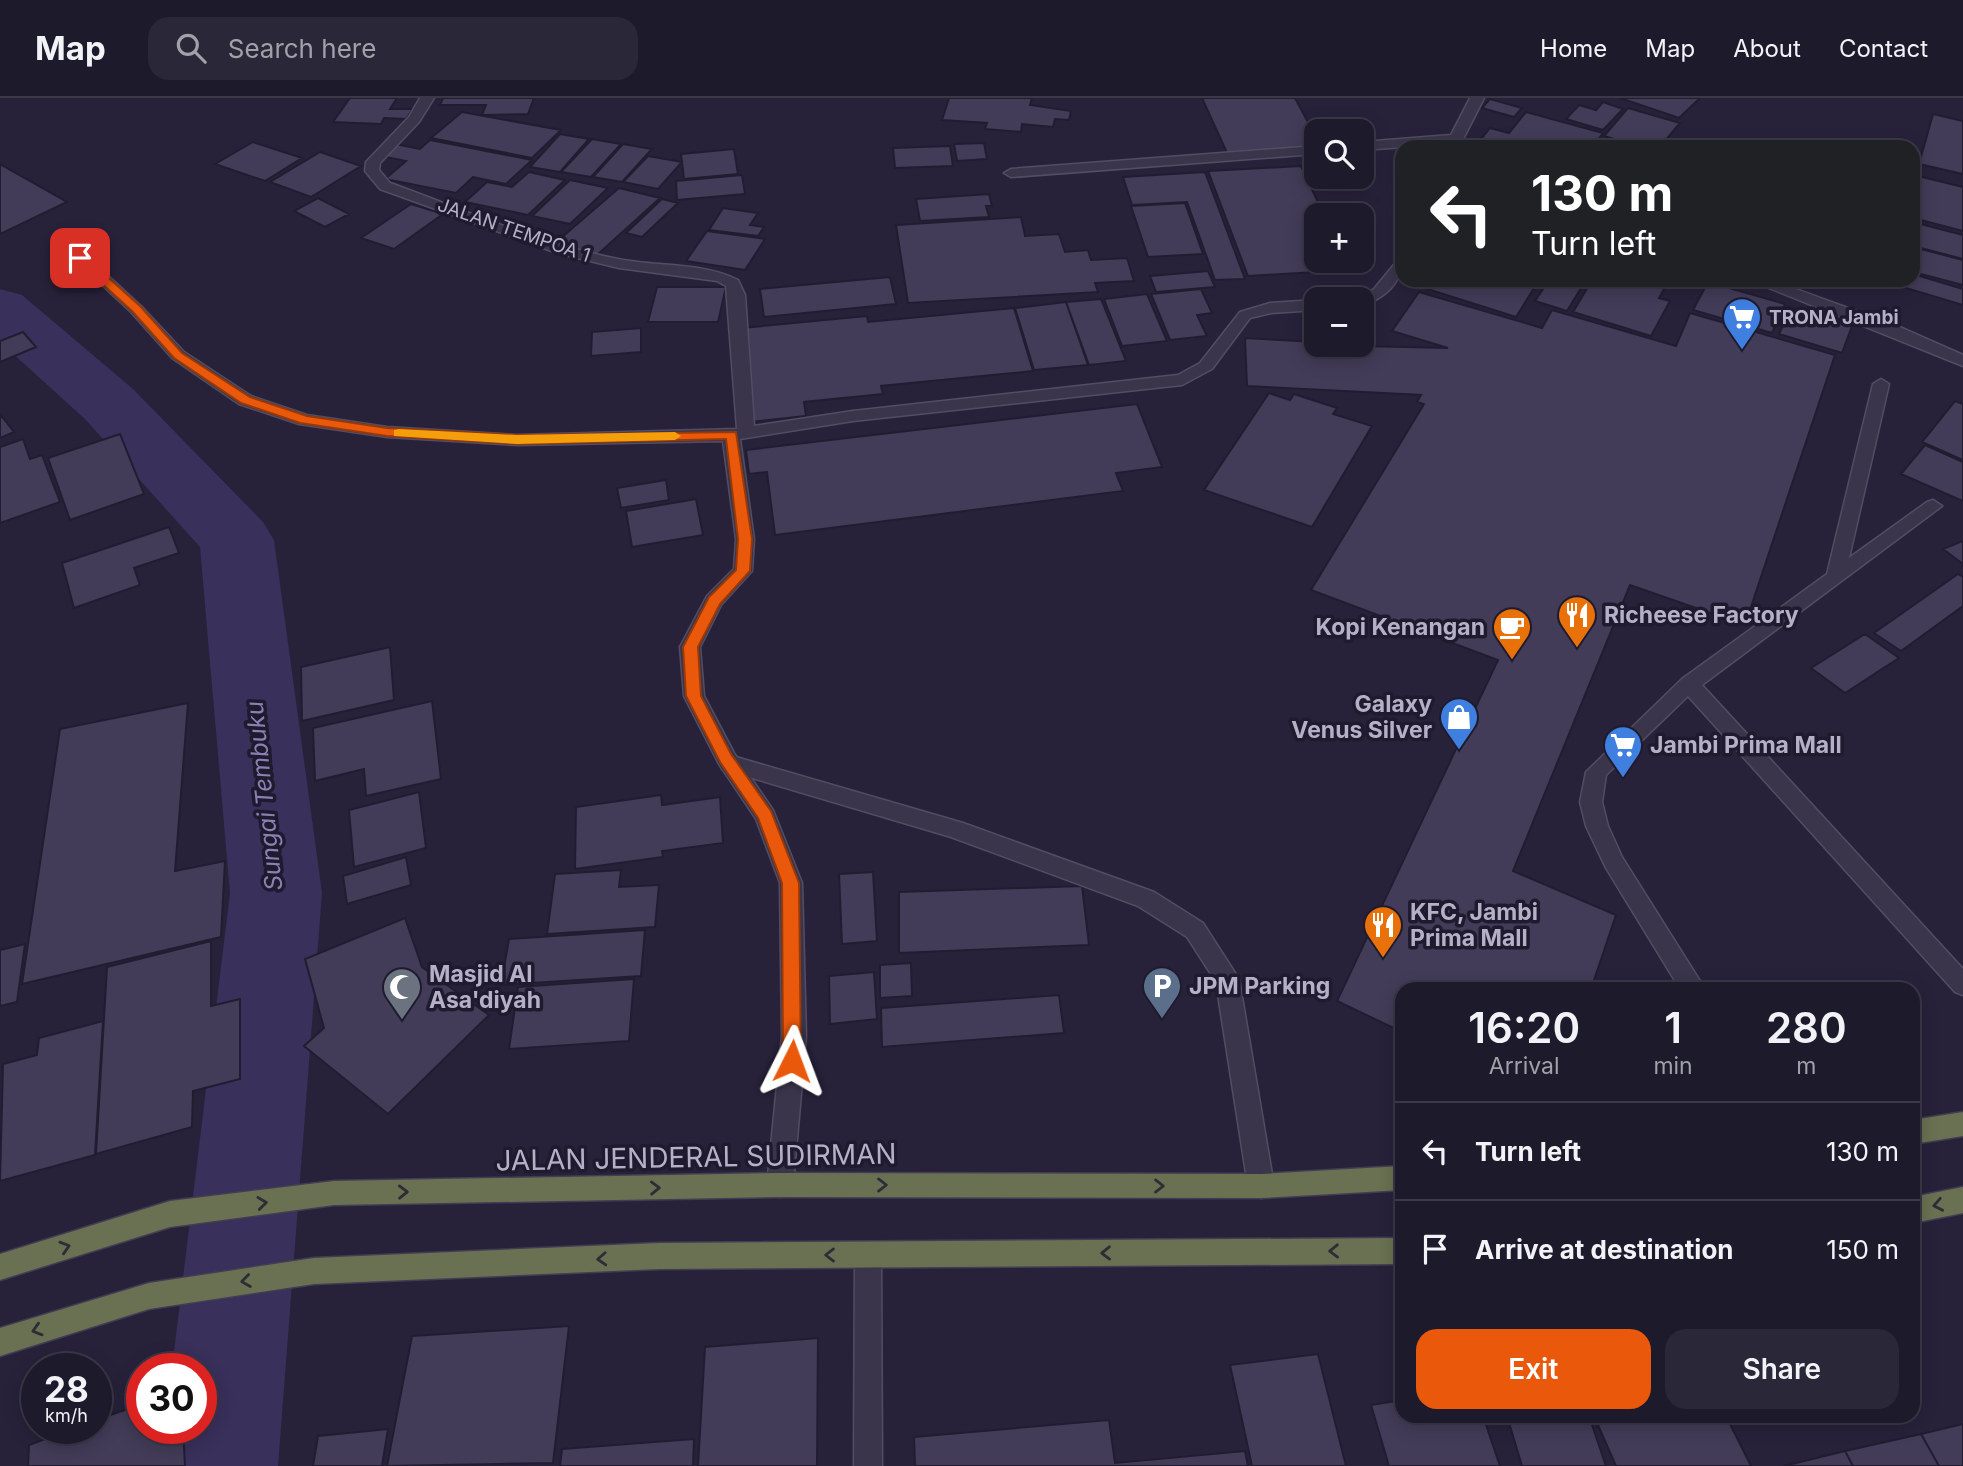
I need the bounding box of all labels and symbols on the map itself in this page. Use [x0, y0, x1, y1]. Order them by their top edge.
street label: JALAN TEMPOA 1 [435, 193, 593, 267]
pin [50, 228, 110, 288]
supermarket icon: TRONA Jambi [1721, 296, 1763, 351]
place label: TRONA Jambi [1769, 306, 1899, 329]
restaurant icon: Richeese Factory [1556, 594, 1598, 649]
place label: Richeese Factory [1604, 601, 1799, 629]
cafe icon: Kopi Kenangan [1491, 606, 1533, 661]
place label: Kopi Kenangan [1316, 613, 1485, 641]
place label: Galaxy Venus Silver [1291, 690, 1432, 744]
shop icon: Galaxy Venus Silver [1438, 696, 1480, 751]
water label: Sungai Tembuku [240, 700, 288, 892]
supermarket icon: Jambi Prima Mall [1602, 724, 1644, 779]
place label: Jambi Prima Mall [1650, 731, 1842, 759]
place label: KFC, Jambi Prima Mall [1410, 898, 1538, 952]
restaurant icon: KFC, Jambi Prima Mall [1362, 904, 1404, 959]
place label: Masjid Al Asa'diyah [429, 960, 541, 1014]
parking icon: JPM Parking [1141, 965, 1183, 1020]
mosque icon: Masjid Al Asa'diyah [381, 966, 423, 1021]
place label: JPM Parking [1189, 972, 1330, 1000]
position arrow [755, 1024, 829, 1098]
street label: JALAN JENDERAL SUDIRMAN [495, 1137, 897, 1177]
one-way arrow [877, 1177, 888, 1193]
one-way arrow [1154, 1178, 1164, 1194]
one-way arrow [649, 1180, 660, 1195]
one-way arrow [398, 1184, 408, 1200]
one-way arrow [256, 1195, 268, 1210]
one-way arrow [1932, 1197, 1944, 1212]
one-way arrow [59, 1240, 71, 1255]
one-way arrow [1328, 1243, 1338, 1259]
one-way arrow [1100, 1245, 1111, 1261]
one-way arrow [824, 1248, 835, 1263]
one-way arrow [596, 1251, 607, 1266]
one-way arrow [240, 1274, 252, 1289]
one-way arrow [32, 1322, 44, 1337]
speed limit sign: 30 [126, 1353, 217, 1444]

